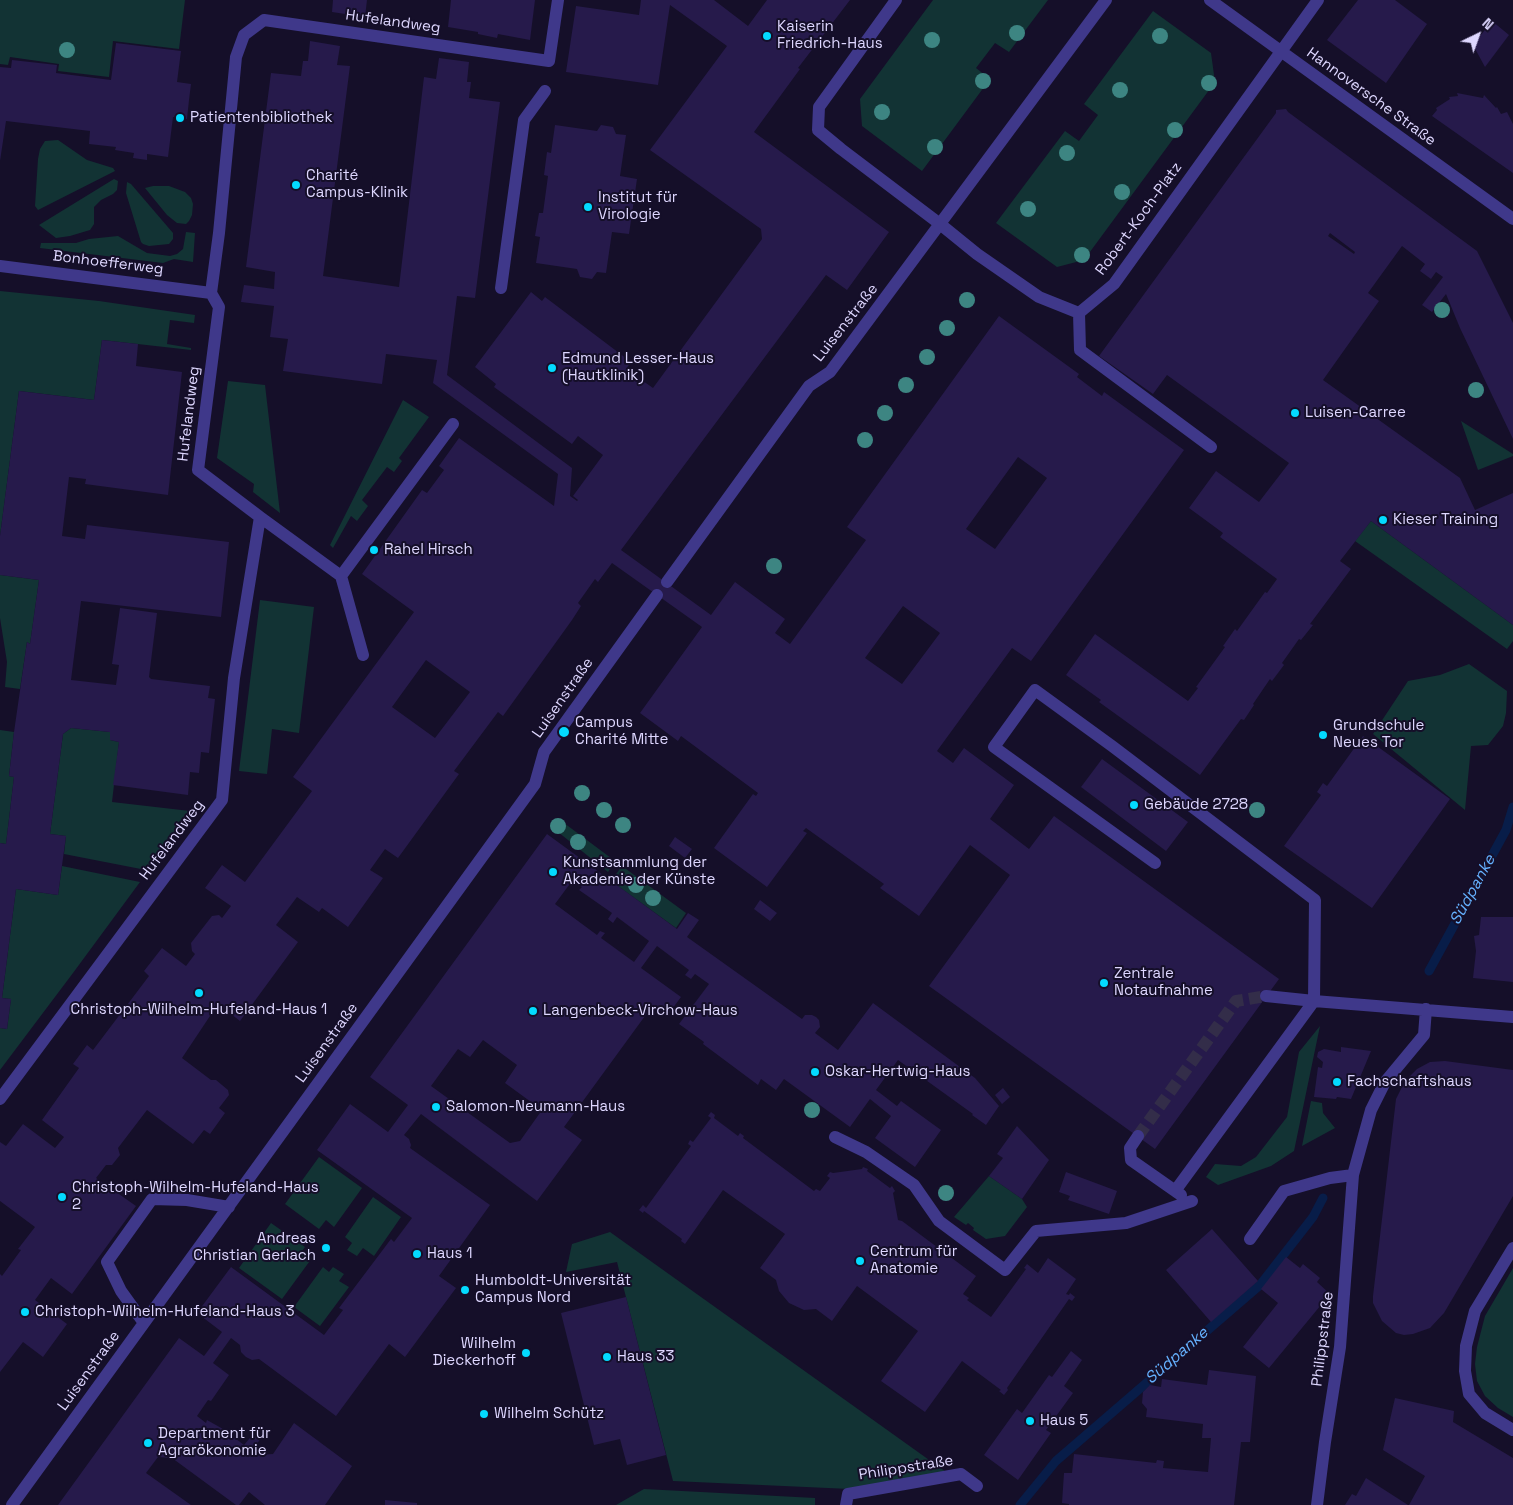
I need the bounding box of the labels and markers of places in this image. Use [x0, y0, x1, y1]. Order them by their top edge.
place label: Kaiserin Friedrich-Haus [777, 18, 883, 53]
marker: Kaiserin Friedrich-Haus [761, 30, 773, 42]
place label: Patientenbibliothek [190, 109, 333, 127]
marker: Patientenbibliothek [174, 112, 186, 124]
place label: Charité Campus-Klinik [306, 167, 408, 202]
marker: Charité Campus-Klinik [290, 179, 302, 191]
place label: Institut für Virologie [598, 189, 677, 224]
marker: Institut für Virologie [582, 201, 594, 213]
place label: Edmund Lesser-Haus (Hautklinik) [562, 350, 714, 385]
marker: Edmund Lesser-Haus (Hautklinik) [546, 362, 558, 374]
place label: Luisen-Carree [1305, 404, 1406, 422]
marker: Luisen-Carree [1289, 407, 1301, 419]
place label: Kieser Training [1393, 511, 1498, 529]
marker: Kieser Training [1377, 514, 1389, 526]
place label: Rahel Hirsch [384, 541, 473, 559]
marker: Rahel Hirsch [368, 544, 380, 556]
place label: Campus Charité Mitte [575, 714, 668, 749]
place label: Grundschule Neues Tor [1333, 717, 1424, 752]
marker: Campus Charité Mitte [557, 725, 571, 739]
marker: Grundschule Neues Tor [1317, 729, 1329, 741]
place label: Gebäude 2728 [1144, 796, 1248, 814]
marker: Gebäude 2728 [1128, 799, 1140, 811]
place label: Kunstsammlung der Akademie der Künste [563, 854, 715, 889]
marker: Kunstsammlung der Akademie der Künste [547, 866, 559, 878]
place label: Zentrale Notaufnahme [1114, 965, 1213, 1000]
marker: Zentrale Notaufnahme [1098, 977, 1110, 989]
marker: Christoph-Wilhelm-Hufeland-Haus 1 [193, 987, 205, 999]
place label: Christoph-Wilhelm-Hufeland-Haus 1 [71, 1001, 327, 1019]
place label: Langenbeck-Virchow-Haus [543, 1002, 738, 1020]
marker: Langenbeck-Virchow-Haus [527, 1005, 539, 1017]
place label: Oskar-Hertwig-Haus [825, 1063, 970, 1081]
marker: Oskar-Hertwig-Haus [809, 1066, 821, 1078]
place label: Fachschaftshaus [1347, 1073, 1472, 1091]
marker: Fachschaftshaus [1331, 1076, 1343, 1088]
place label: Salomon-Neumann-Haus [446, 1098, 625, 1116]
marker: Salomon-Neumann-Haus [430, 1101, 442, 1113]
place label: Christoph-Wilhelm-Hufeland-Haus 2 [72, 1179, 319, 1214]
marker: Christoph-Wilhelm-Hufeland-Haus 2 [56, 1191, 68, 1203]
place label: Andreas Christian Gerlach [193, 1230, 316, 1265]
marker: Andreas Christian Gerlach [320, 1242, 332, 1254]
place label: Centrum für Anatomie [870, 1243, 957, 1278]
place label: Haus 1 [427, 1245, 472, 1263]
marker: Haus 1 [411, 1248, 423, 1260]
marker: Centrum für Anatomie [854, 1255, 866, 1267]
place label: Humboldt-Universität Campus Nord [475, 1272, 631, 1307]
marker: Humboldt-Universität Campus Nord [459, 1284, 471, 1296]
place label: Christoph-Wilhelm-Hufeland-Haus 3 [35, 1303, 295, 1321]
marker: Christoph-Wilhelm-Hufeland-Haus 3 [19, 1306, 31, 1318]
place label: Wilhelm Dieckerhoff [433, 1335, 516, 1370]
marker: Wilhelm Dieckerhoff [520, 1347, 532, 1359]
place label: Haus 33 [617, 1348, 674, 1366]
marker: Haus 33 [601, 1351, 613, 1363]
place label: Wilhelm Schütz [494, 1405, 604, 1423]
marker: Wilhelm Schütz [478, 1408, 490, 1420]
place label: Haus 5 [1040, 1412, 1088, 1430]
marker: Haus 5 [1024, 1415, 1036, 1427]
place label: Department für Agrarökonomie [158, 1425, 271, 1460]
marker: Department für Agrarökonomie [142, 1437, 154, 1449]

